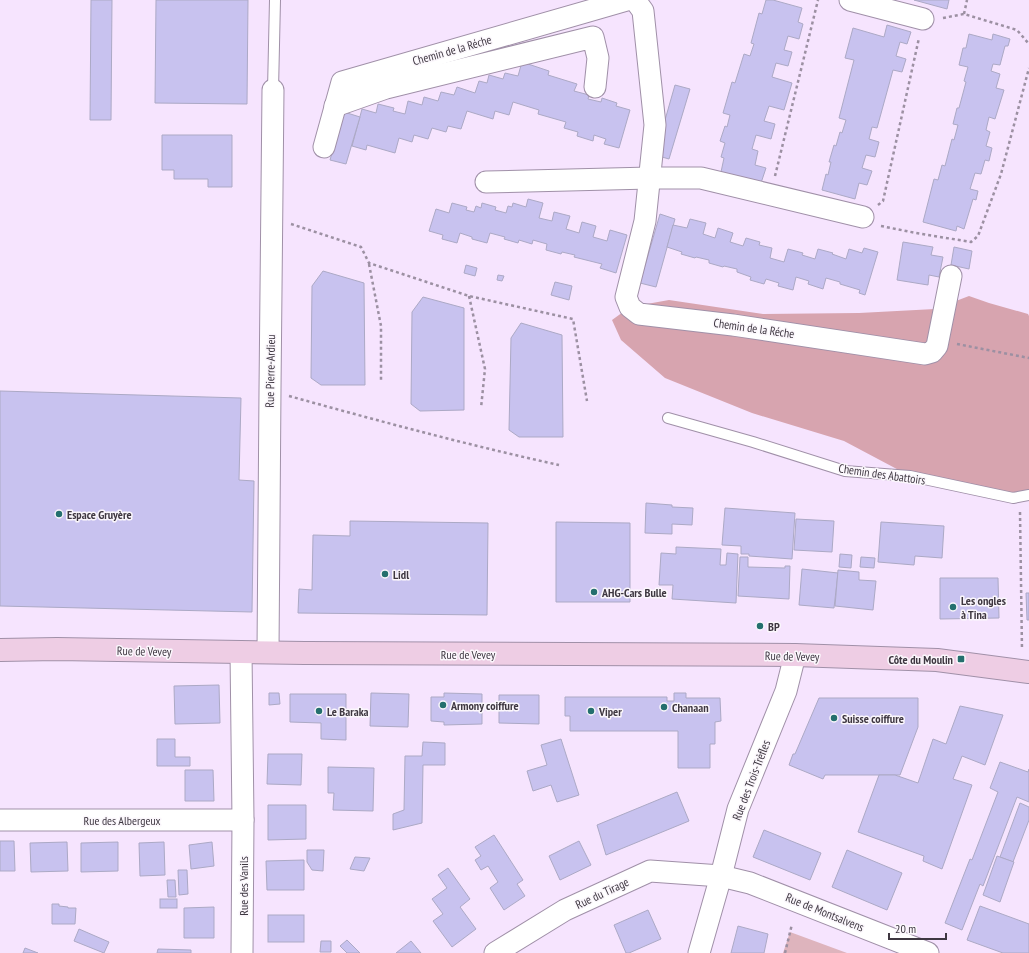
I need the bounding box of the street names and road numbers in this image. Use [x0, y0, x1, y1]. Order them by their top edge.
street label: Chemin de la Réche [411, 32, 493, 68]
street label: Chemin de la Réche [713, 315, 795, 341]
street label: Rue Pierre-Ardieu [262, 334, 278, 408]
street label: Chemin des Abattoirs [838, 460, 926, 488]
street label: Rue de Vevey [117, 643, 172, 659]
street label: Rue de Vevey [441, 647, 496, 662]
street label: Rue de Vevey [765, 648, 820, 664]
street label: Rue des Trois-Trèfles [729, 738, 773, 822]
street label: Rue des Albergeux [83, 813, 161, 828]
street label: Rue des Vanils [236, 856, 251, 916]
street label: Rue du Tirage [573, 874, 631, 912]
street label: Rue de Montsalvens [784, 889, 866, 935]

